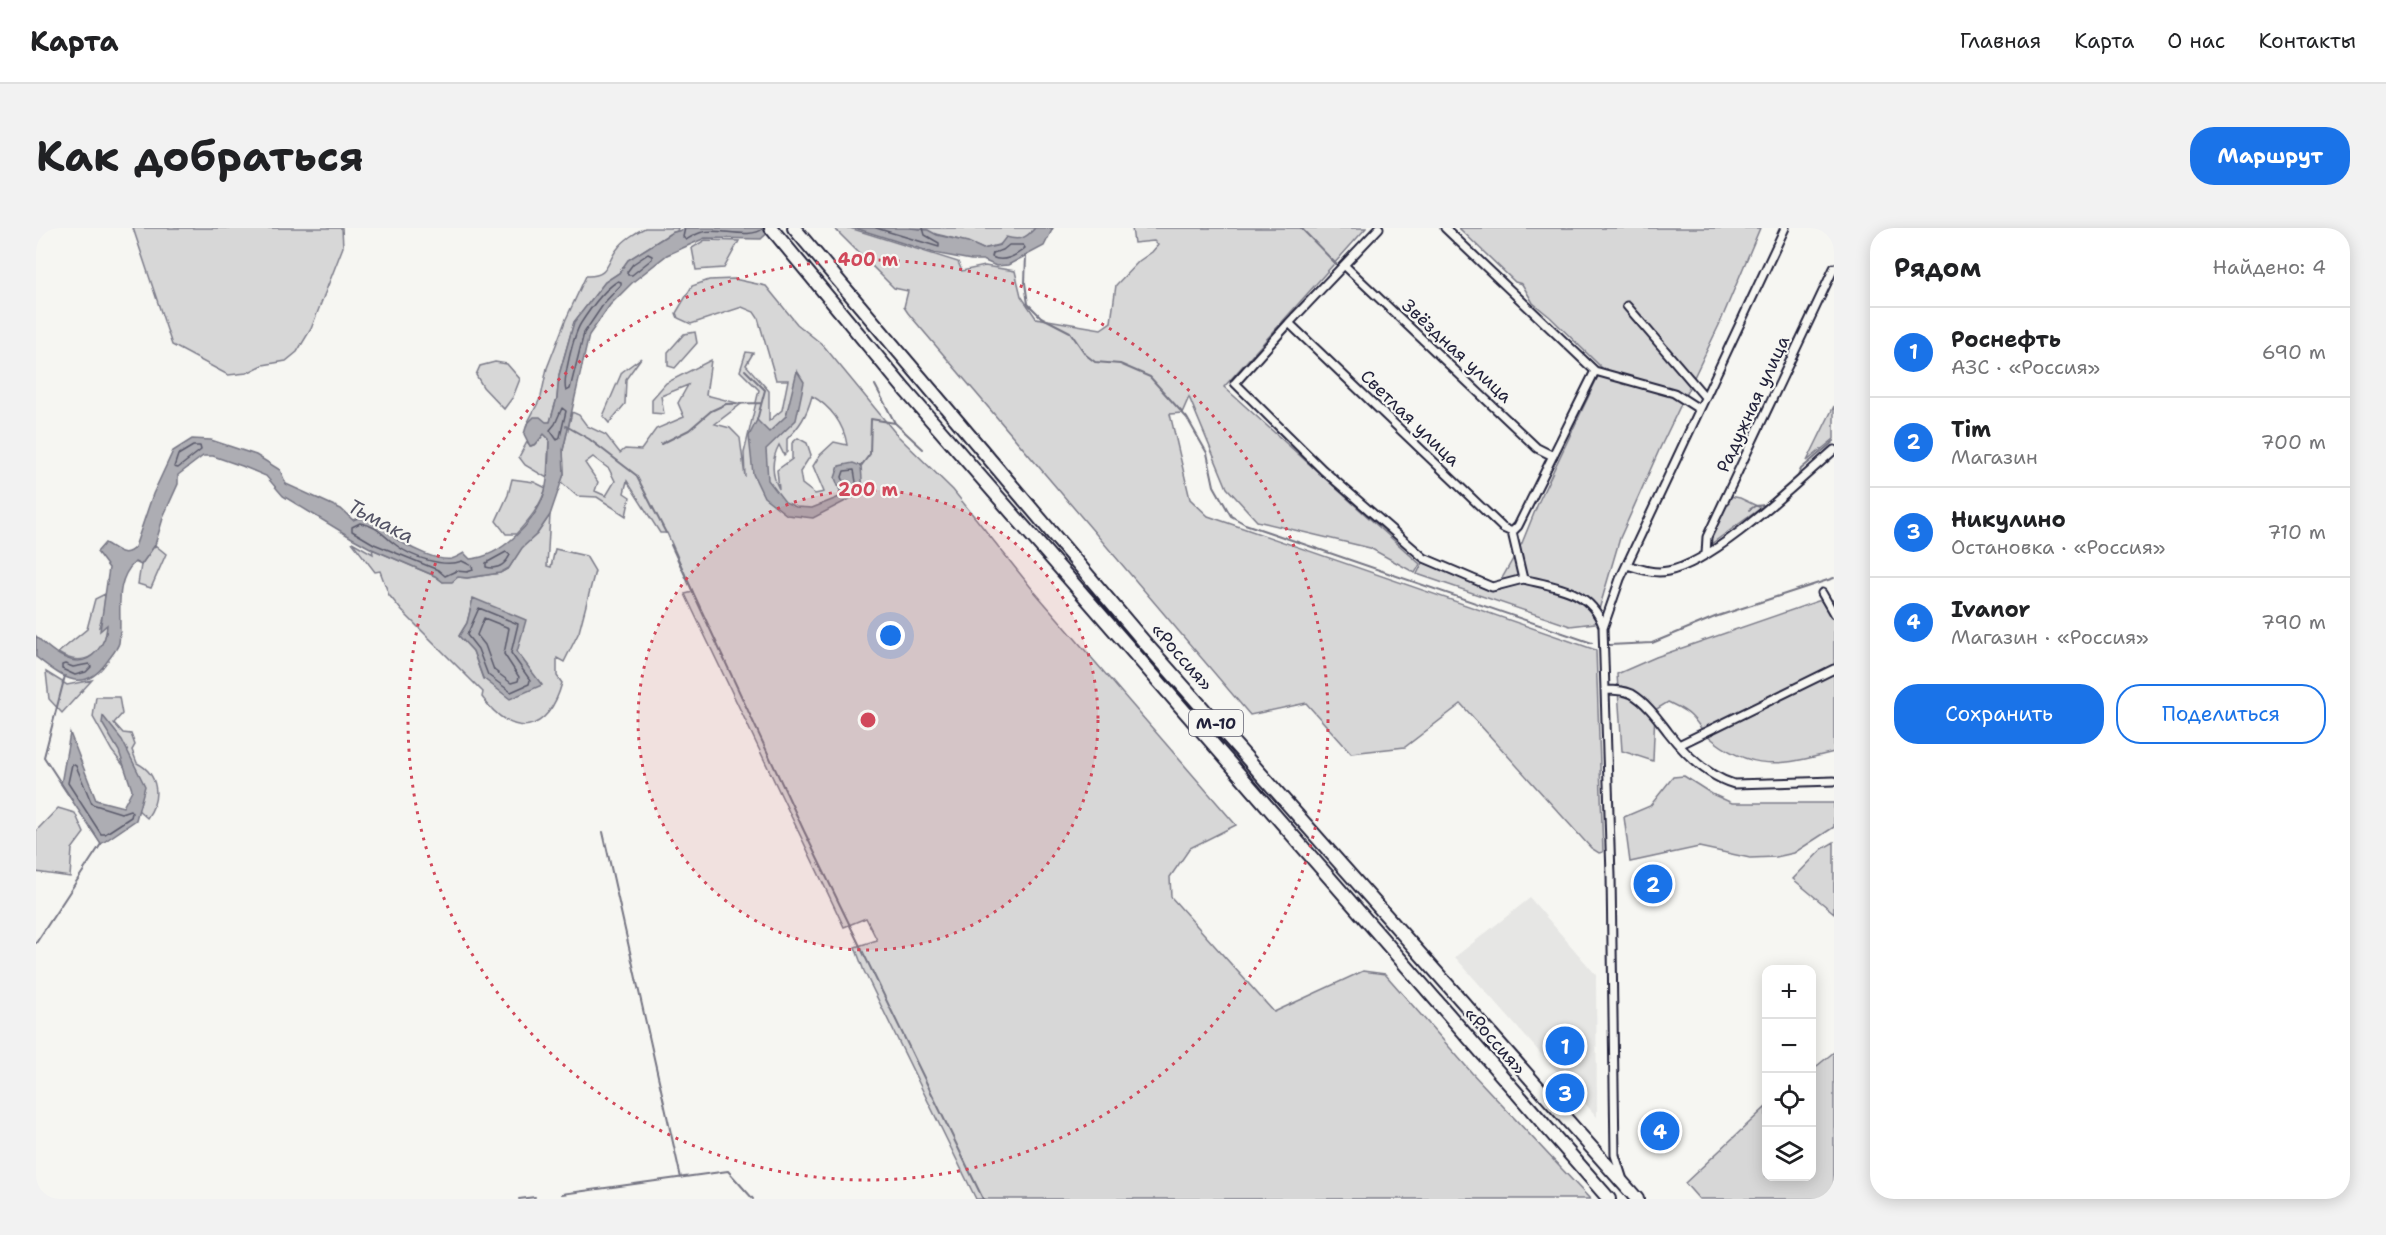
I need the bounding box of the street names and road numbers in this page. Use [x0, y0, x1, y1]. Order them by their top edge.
street label: Звёздная улица [1397, 294, 1517, 408]
street label: Радужная улица [1711, 332, 1795, 476]
street label: Светлая улица [1355, 364, 1465, 472]
street label: «Россия» [1146, 618, 1218, 696]
road number: М-10 [1189, 710, 1243, 736]
street label: «Россия» [1459, 1002, 1531, 1080]

